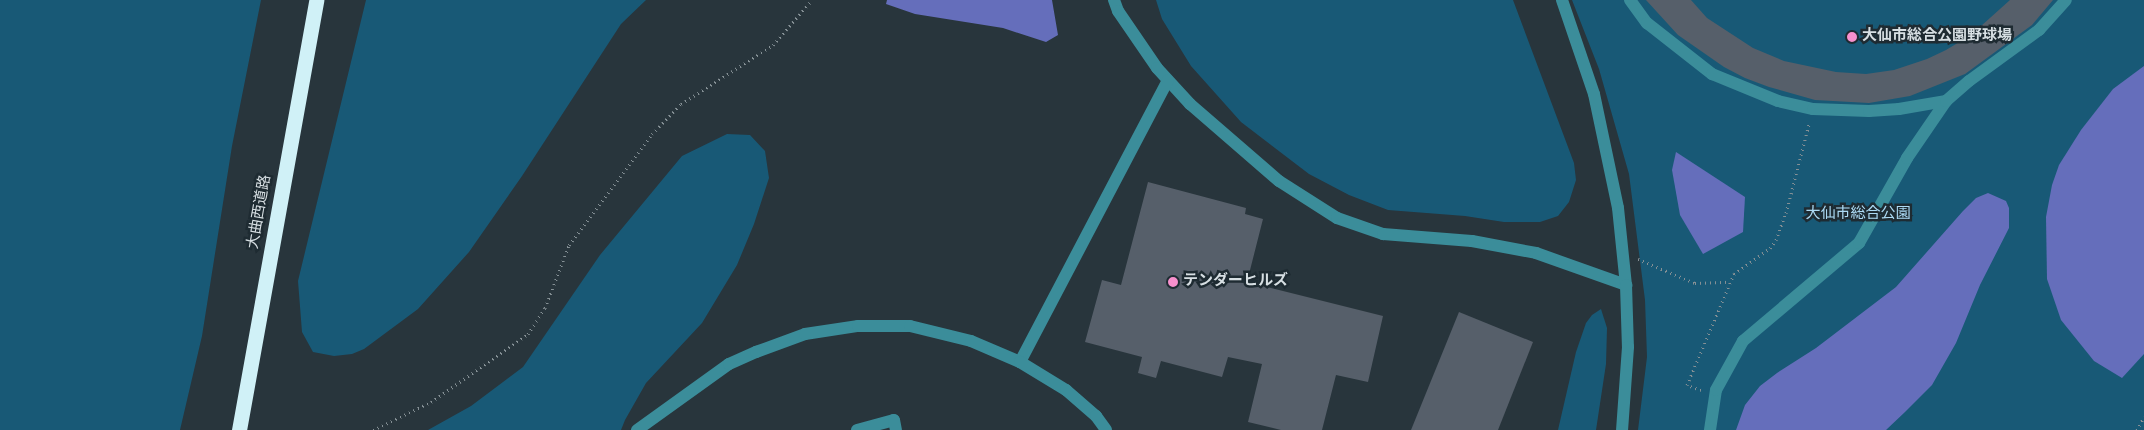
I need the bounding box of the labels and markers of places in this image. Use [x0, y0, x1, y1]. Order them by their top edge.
place label: 大仙市総合公園野球場 [1862, 28, 2012, 46]
marker: 大仙市総合公園野球場 [1846, 31, 1858, 43]
place label: テンダーヒルズ [1183, 273, 1288, 291]
marker: テンダーヒルズ [1167, 276, 1179, 288]

